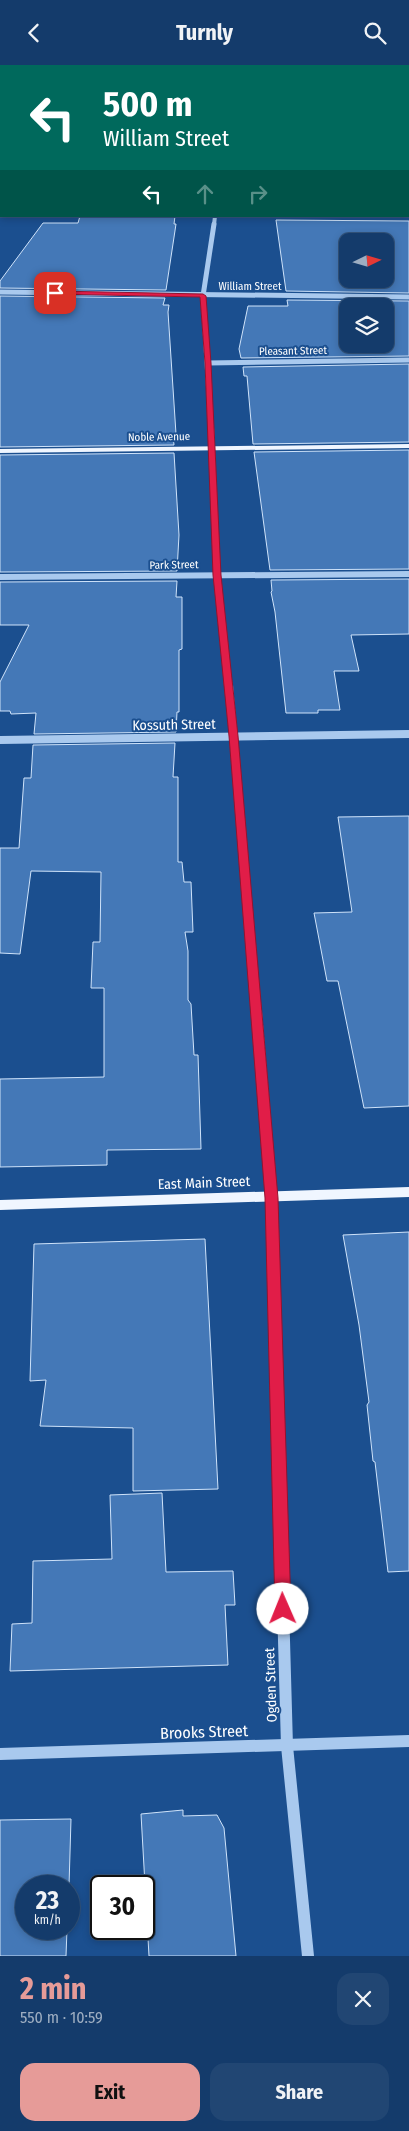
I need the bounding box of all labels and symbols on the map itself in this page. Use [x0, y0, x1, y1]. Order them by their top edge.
north arrow [339, 233, 394, 287]
pin [34, 272, 76, 314]
street label: William Street [218, 280, 282, 293]
street label: Pleasant Street [259, 344, 328, 358]
street label: Noble Avenue [128, 430, 190, 444]
street label: Park Street [149, 558, 199, 572]
street label: Kossuth Street [132, 716, 216, 734]
street label: East Main Street [158, 1173, 251, 1193]
position arrow [256, 1582, 308, 1634]
street label: Ogden Street [261, 1647, 281, 1723]
street label: Brooks Street [160, 1721, 249, 1743]
speed limit sign: 30 [90, 1875, 155, 1940]

